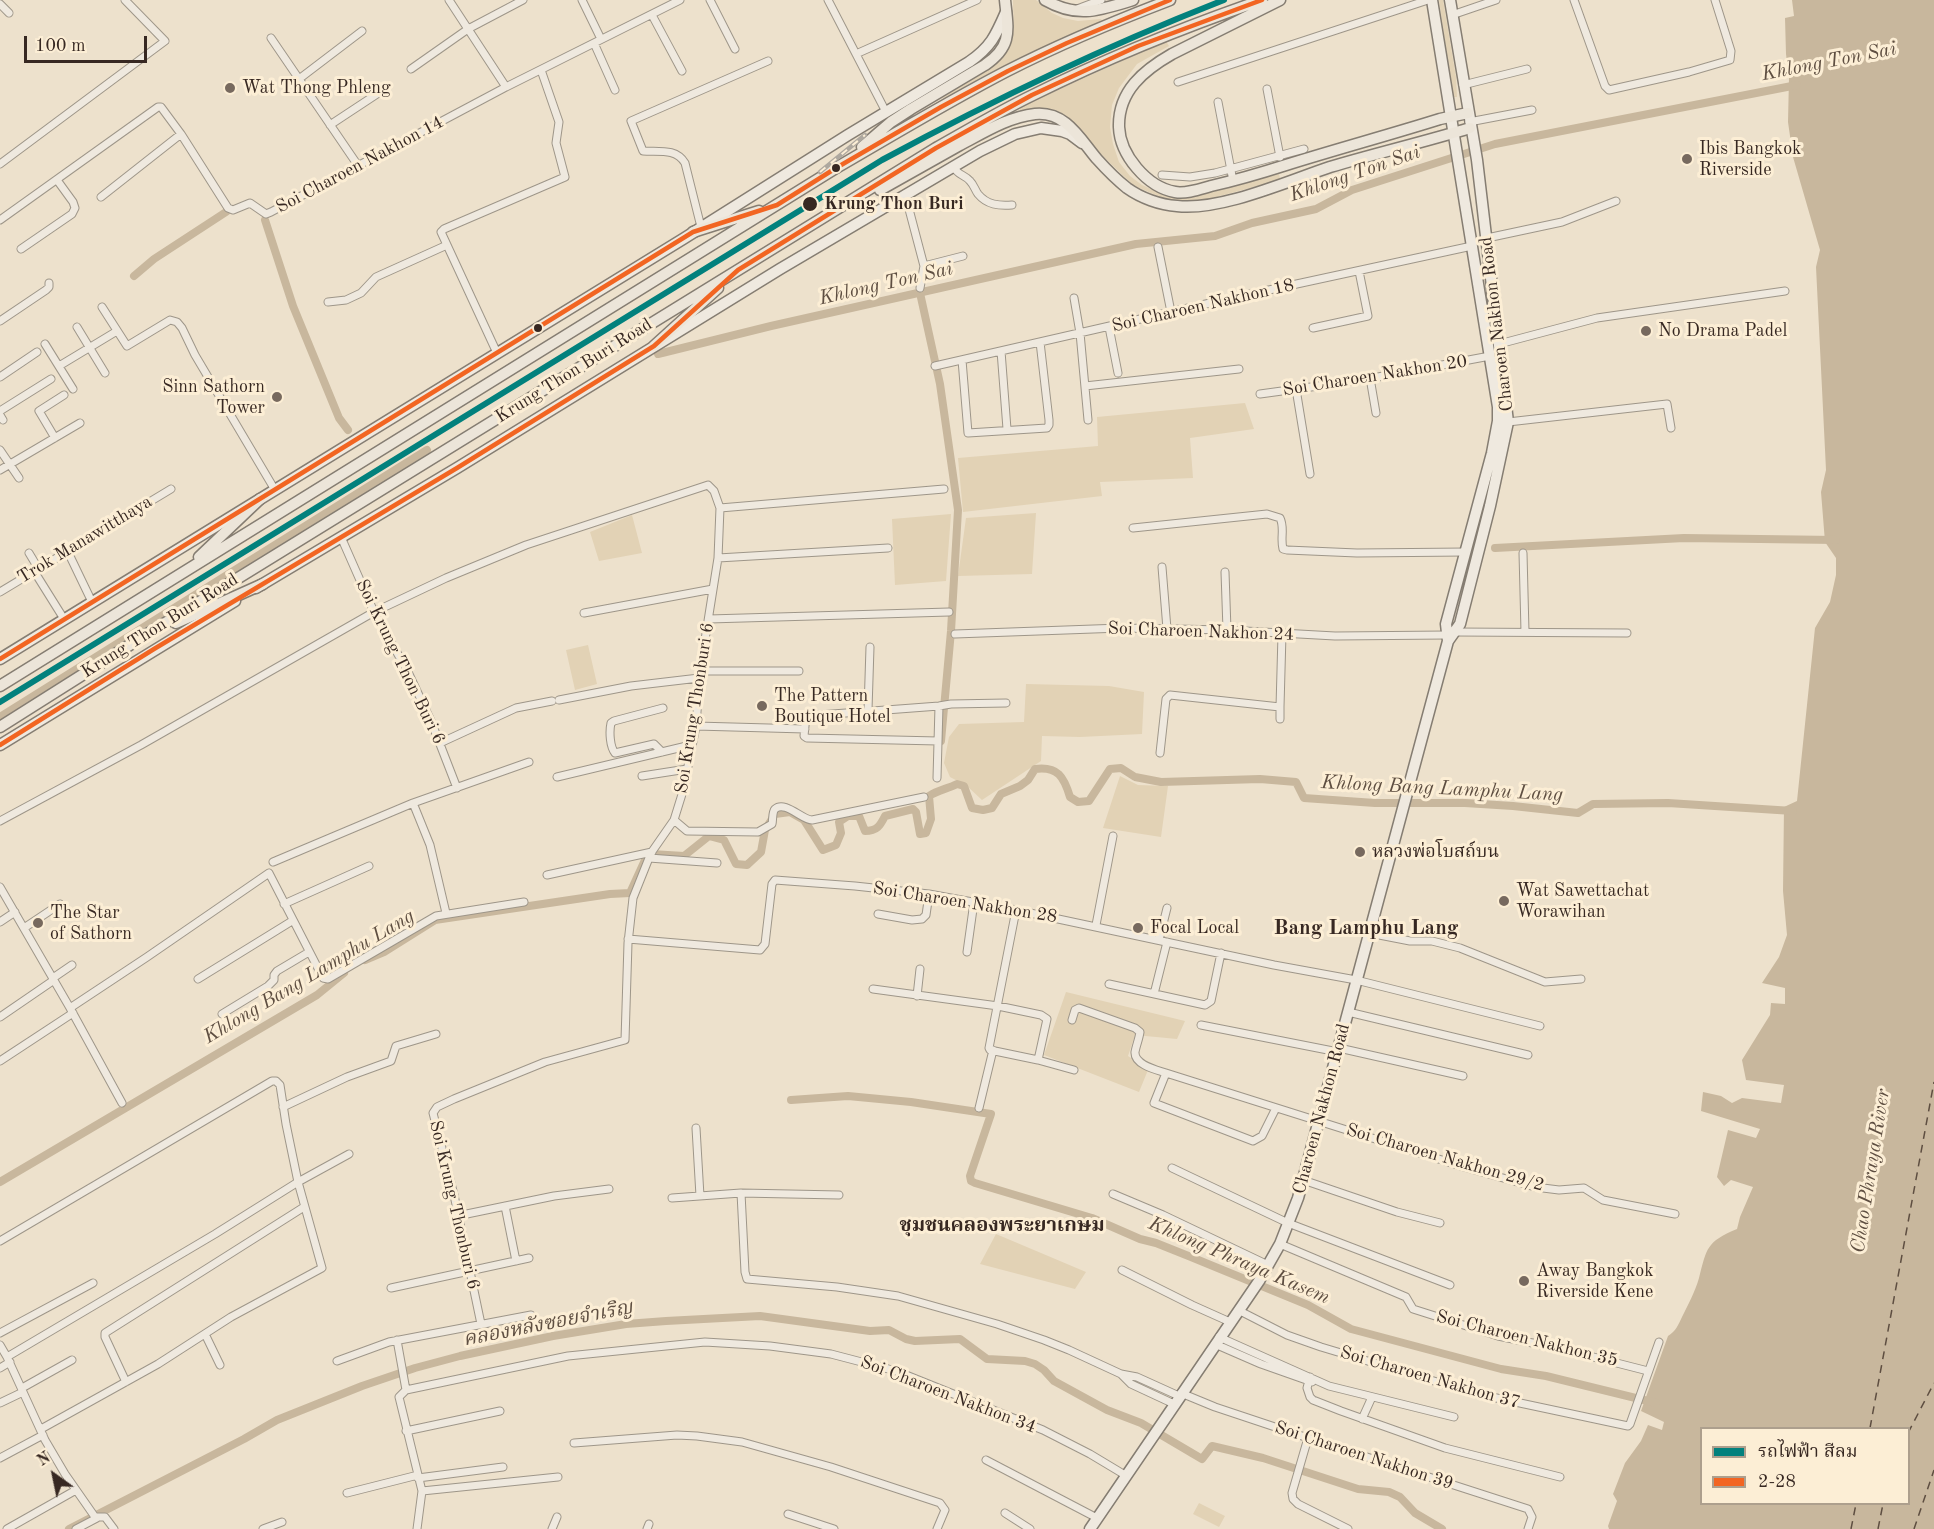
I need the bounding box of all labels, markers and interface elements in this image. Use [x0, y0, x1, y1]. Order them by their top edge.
scale bar [27, 24, 150, 62]
text: 100 m [35, 37, 86, 55]
water label: Khlong Ton Sai [1760, 37, 1898, 87]
place label: Wat Thong Phleng [242, 77, 391, 99]
marker: Wat Thong Phleng [223, 81, 237, 95]
street label: Soi Charoen Nakhon 14 [273, 112, 447, 218]
place label: Ibis Bangkok Riverside [1699, 138, 1801, 180]
water label: Khlong Ton Sai [1286, 140, 1424, 208]
marker: Ibis Bangkok Riverside [1680, 152, 1694, 166]
unlabelled marker [830, 162, 842, 174]
place label: Krung Thon Buri [824, 193, 963, 215]
marker: Krung Thon Buri [801, 195, 819, 213]
street label: Charoen Nakhon Road [1476, 235, 1518, 413]
water label: Khlong Ton Sai [817, 257, 955, 311]
street label: Soi Charoen Nakhon 18 [1110, 274, 1296, 338]
street label: Krung Thon Buri Road [492, 314, 656, 428]
place label: No Drama Padel [1658, 320, 1787, 342]
unlabelled marker [532, 322, 544, 334]
marker: No Drama Padel [1639, 324, 1653, 338]
street label: Soi Charoen Nakhon 20 [1281, 351, 1469, 401]
place label: Sinn Sathorn Tower [162, 376, 265, 418]
marker: Sinn Sathorn Tower [270, 390, 284, 404]
street label: Trok Manawitthaya [14, 491, 156, 589]
street label: Krung Thon Buri Road [78, 569, 242, 683]
street label: Soi Krung Thon Buri 6 [351, 576, 449, 748]
street label: Soi Charoen Nakhon 24 [1107, 618, 1295, 646]
street label: Soi Krung Thonburi 6 [671, 621, 719, 795]
place label: The Pattern Boutique Hotel [774, 685, 891, 728]
marker: The Pattern Boutique Hotel [755, 699, 769, 713]
water label: Khlong Bang Lamphu Lang [1320, 771, 1564, 807]
place label: หลวงพ่อโบสถ์บน [1372, 841, 1499, 863]
marker: หลวงพ่อโบสถ์บน [1353, 845, 1367, 859]
street label: Soi Charoen Nakhon 28 [871, 878, 1059, 928]
place label: Wat Sawettachat Worawihan [1516, 880, 1649, 922]
marker: Wat Sawettachat Worawihan [1497, 894, 1511, 908]
place label: The Star of Sathorn [50, 902, 132, 944]
water label: Khlong Bang Lamphu Lang [199, 904, 419, 1050]
district label: Bang Lamphu Lang [1274, 915, 1458, 941]
marker: The Star of Sathorn [31, 916, 45, 930]
place label: Focal Local [1150, 917, 1239, 939]
marker: Focal Local [1131, 921, 1145, 935]
street label: Charoen Nakhon Road [1289, 1021, 1355, 1197]
water label: Chao Phraya River [1846, 1087, 1896, 1255]
street label: Soi Krung Thonburi 6 [424, 1118, 484, 1292]
street label: Soi Charoen Nakhon 29/2 [1343, 1119, 1547, 1197]
water label: Khlong Phraya Kasem [1145, 1212, 1333, 1310]
district label: ชุมชนคลองพระยาเกษม [899, 1214, 1105, 1238]
place label: Away Bangkok Riverside Kene [1536, 1260, 1654, 1302]
marker: Away Bangkok Riverside Kene [1517, 1274, 1531, 1288]
water label: คลองหลังซอยจำเริญ [461, 1296, 635, 1352]
street label: Soi Charoen Nakhon 35 [1434, 1306, 1620, 1372]
street label: Soi Charoen Nakhon 37 [1337, 1342, 1523, 1414]
street label: Soi Charoen Nakhon 34 [857, 1351, 1039, 1439]
street label: Soi Charoen Nakhon 39 [1272, 1417, 1456, 1495]
legend [1700, 1427, 1910, 1505]
text: รถไฟฟ้า สีลม [1758, 1443, 1858, 1461]
north arrow [24, 1445, 84, 1505]
text: N [35, 1450, 54, 1470]
text: 2-28 [1758, 1473, 1796, 1491]

